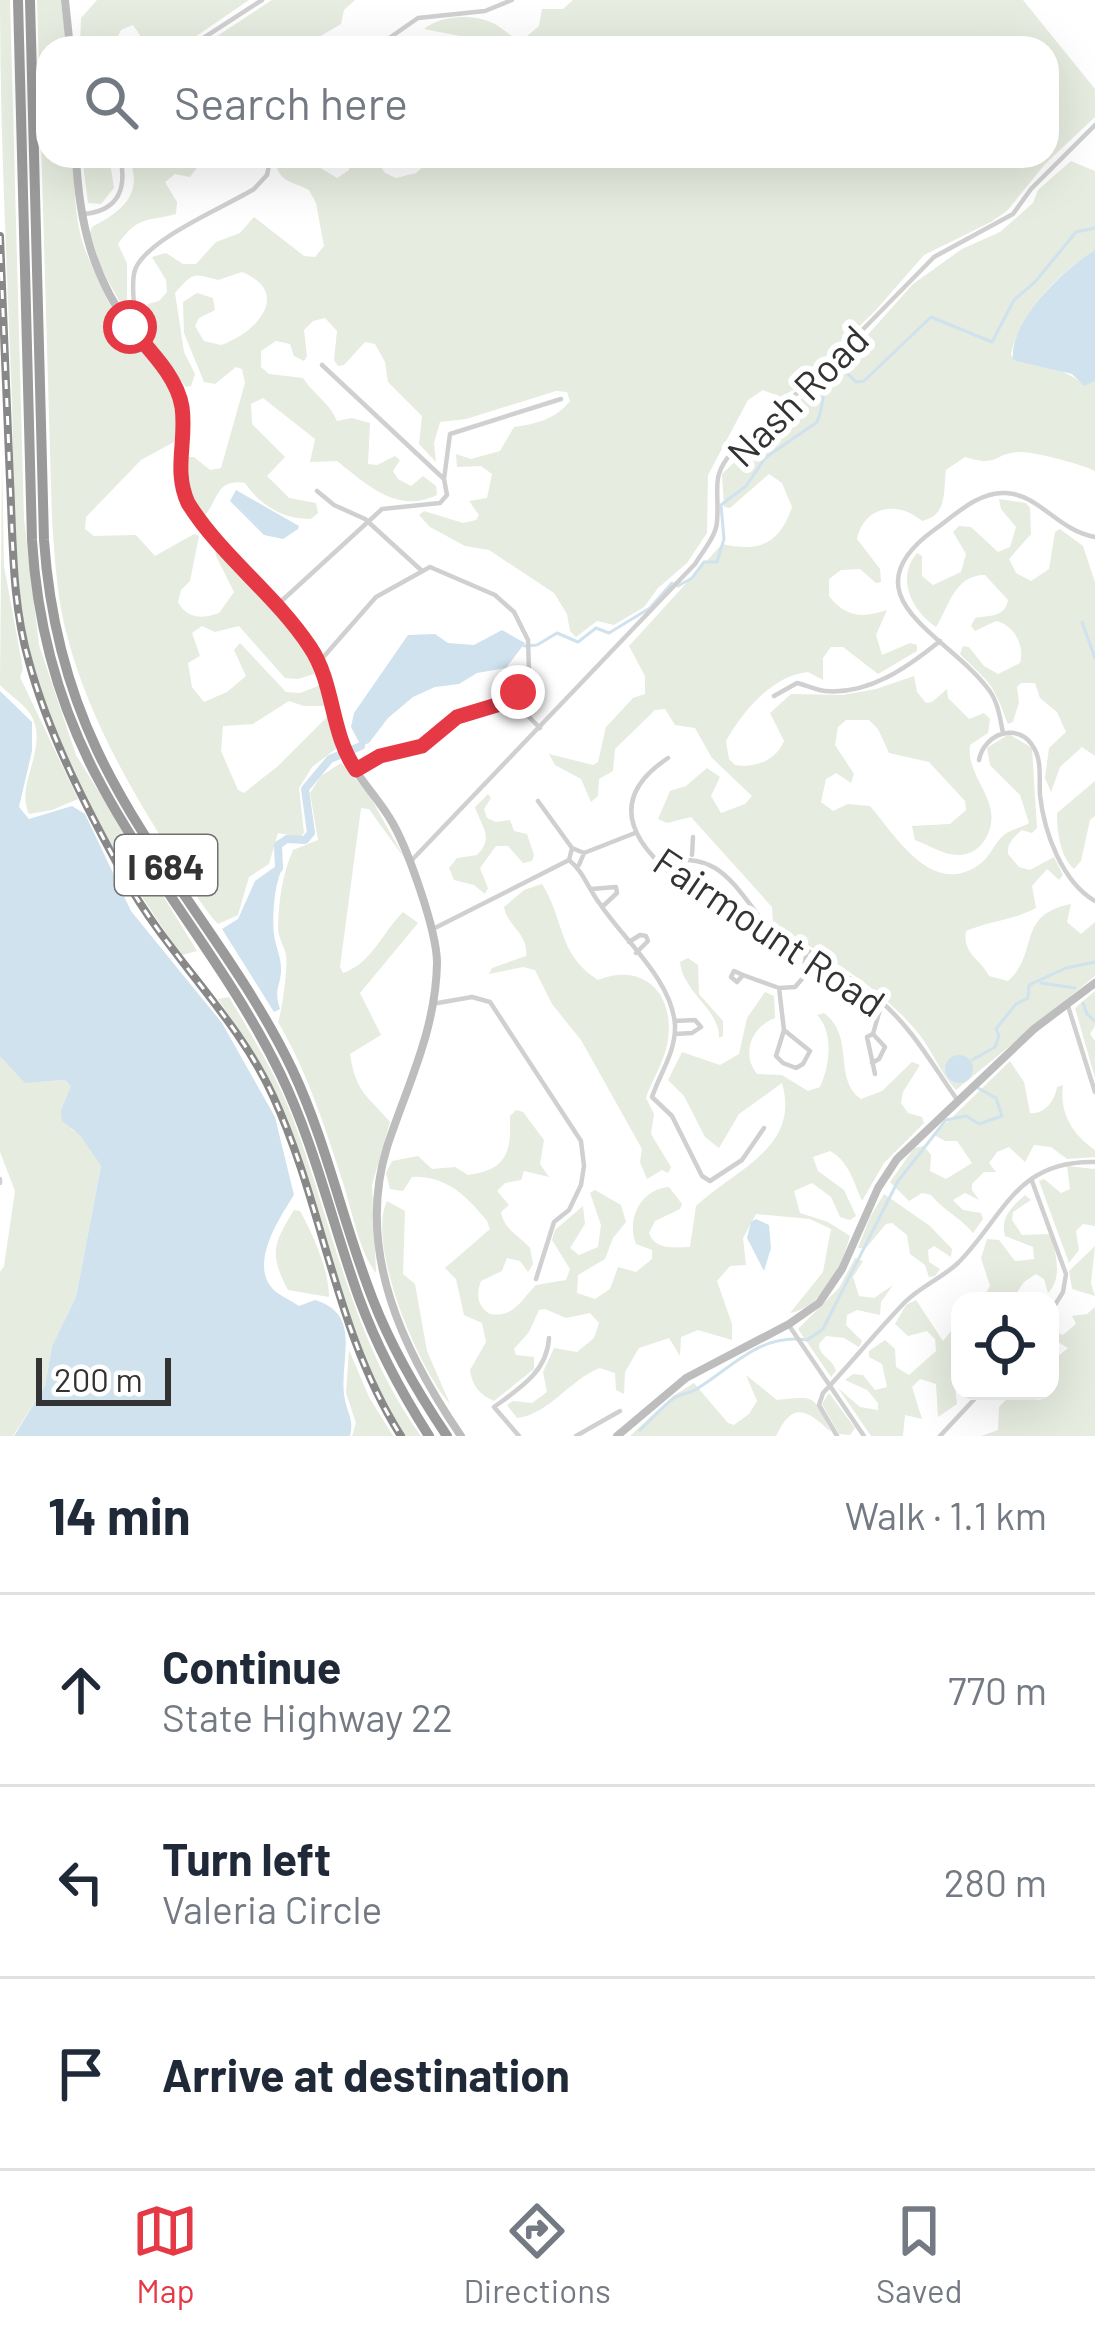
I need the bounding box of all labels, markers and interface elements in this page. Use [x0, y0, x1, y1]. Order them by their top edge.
search box [36, 36, 1059, 168]
icon: search [78, 69, 144, 135]
text: Search here [174, 75, 408, 129]
route start [103, 300, 157, 354]
street label: Nash Road [717, 315, 877, 475]
route end [491, 665, 545, 719]
road number: I 684 [115, 835, 217, 895]
street label: Fairmount Road [646, 836, 894, 1026]
map controls [951, 1292, 1059, 1400]
button: locate [951, 1292, 1059, 1400]
scale bar [36, 1352, 171, 1405]
text: 200 m [54, 1359, 143, 1399]
text: 14 min [48, 1484, 191, 1545]
text: Walk · 1.1 km [845, 1491, 1047, 1538]
text: Continue [162, 1639, 341, 1693]
icon: ahead [48, 1657, 114, 1723]
text: 770 m [948, 1666, 1047, 1713]
text: State Highway 22 [162, 1693, 453, 1740]
text: Turn left [162, 1831, 331, 1885]
icon: left [48, 1849, 114, 1915]
text: 280 m [944, 1858, 1047, 1905]
text: Valeria Circle [162, 1885, 382, 1932]
icon: arrive [48, 2041, 114, 2107]
text: Arrive at destination [162, 2047, 570, 2101]
tab: Map [132, 2198, 198, 2310]
tab: Directions [463, 2198, 611, 2310]
tab: Saved [876, 2198, 963, 2310]

